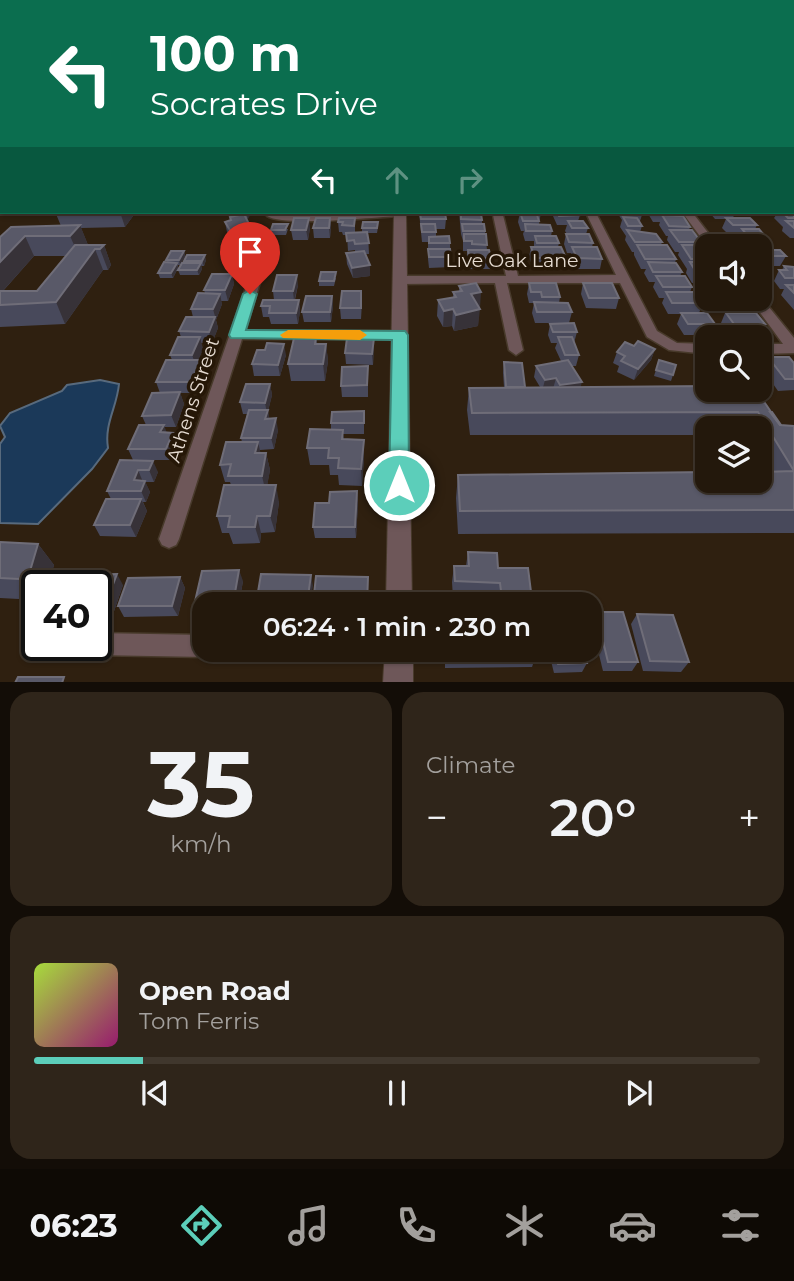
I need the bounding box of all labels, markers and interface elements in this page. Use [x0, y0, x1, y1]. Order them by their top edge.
text: 100 m [150, 24, 301, 83]
icon: left [35, 28, 126, 119]
text: Socrates Drive [150, 84, 378, 123]
icon: left [305, 161, 343, 199]
icon: ahead [378, 161, 416, 199]
icon: right [451, 161, 489, 199]
pin [220, 222, 280, 294]
icon: arrive [231, 233, 269, 271]
map controls [695, 234, 772, 493]
button: sound [695, 234, 772, 311]
street label: Live Oak Lane [446, 249, 578, 272]
button: search [695, 325, 772, 402]
street label: Athens Street [162, 334, 224, 465]
button: layers [695, 416, 772, 493]
position arrow [362, 448, 436, 522]
speed limit sign: 40 [21, 570, 112, 661]
text: 06:24 · 1 min · 230 m [263, 611, 531, 643]
text: 35 [147, 729, 255, 840]
text: Climate [426, 751, 515, 779]
text: 20° [549, 786, 637, 849]
text: − [426, 794, 448, 841]
text: + [738, 794, 760, 841]
text: km/h [170, 830, 232, 858]
text: Open Road [139, 975, 291, 1007]
text: Tom Ferris [139, 1007, 259, 1035]
icon: previous [136, 1074, 174, 1112]
icon: pause [378, 1074, 416, 1112]
icon: next [620, 1074, 658, 1112]
icon: directions [177, 1201, 226, 1250]
icon: music [284, 1201, 333, 1250]
icon: phone [392, 1201, 441, 1250]
icon: climate [500, 1201, 549, 1250]
icon: car [608, 1201, 657, 1250]
icon: filters [716, 1201, 765, 1250]
text: 06:23 [29, 1206, 118, 1245]

